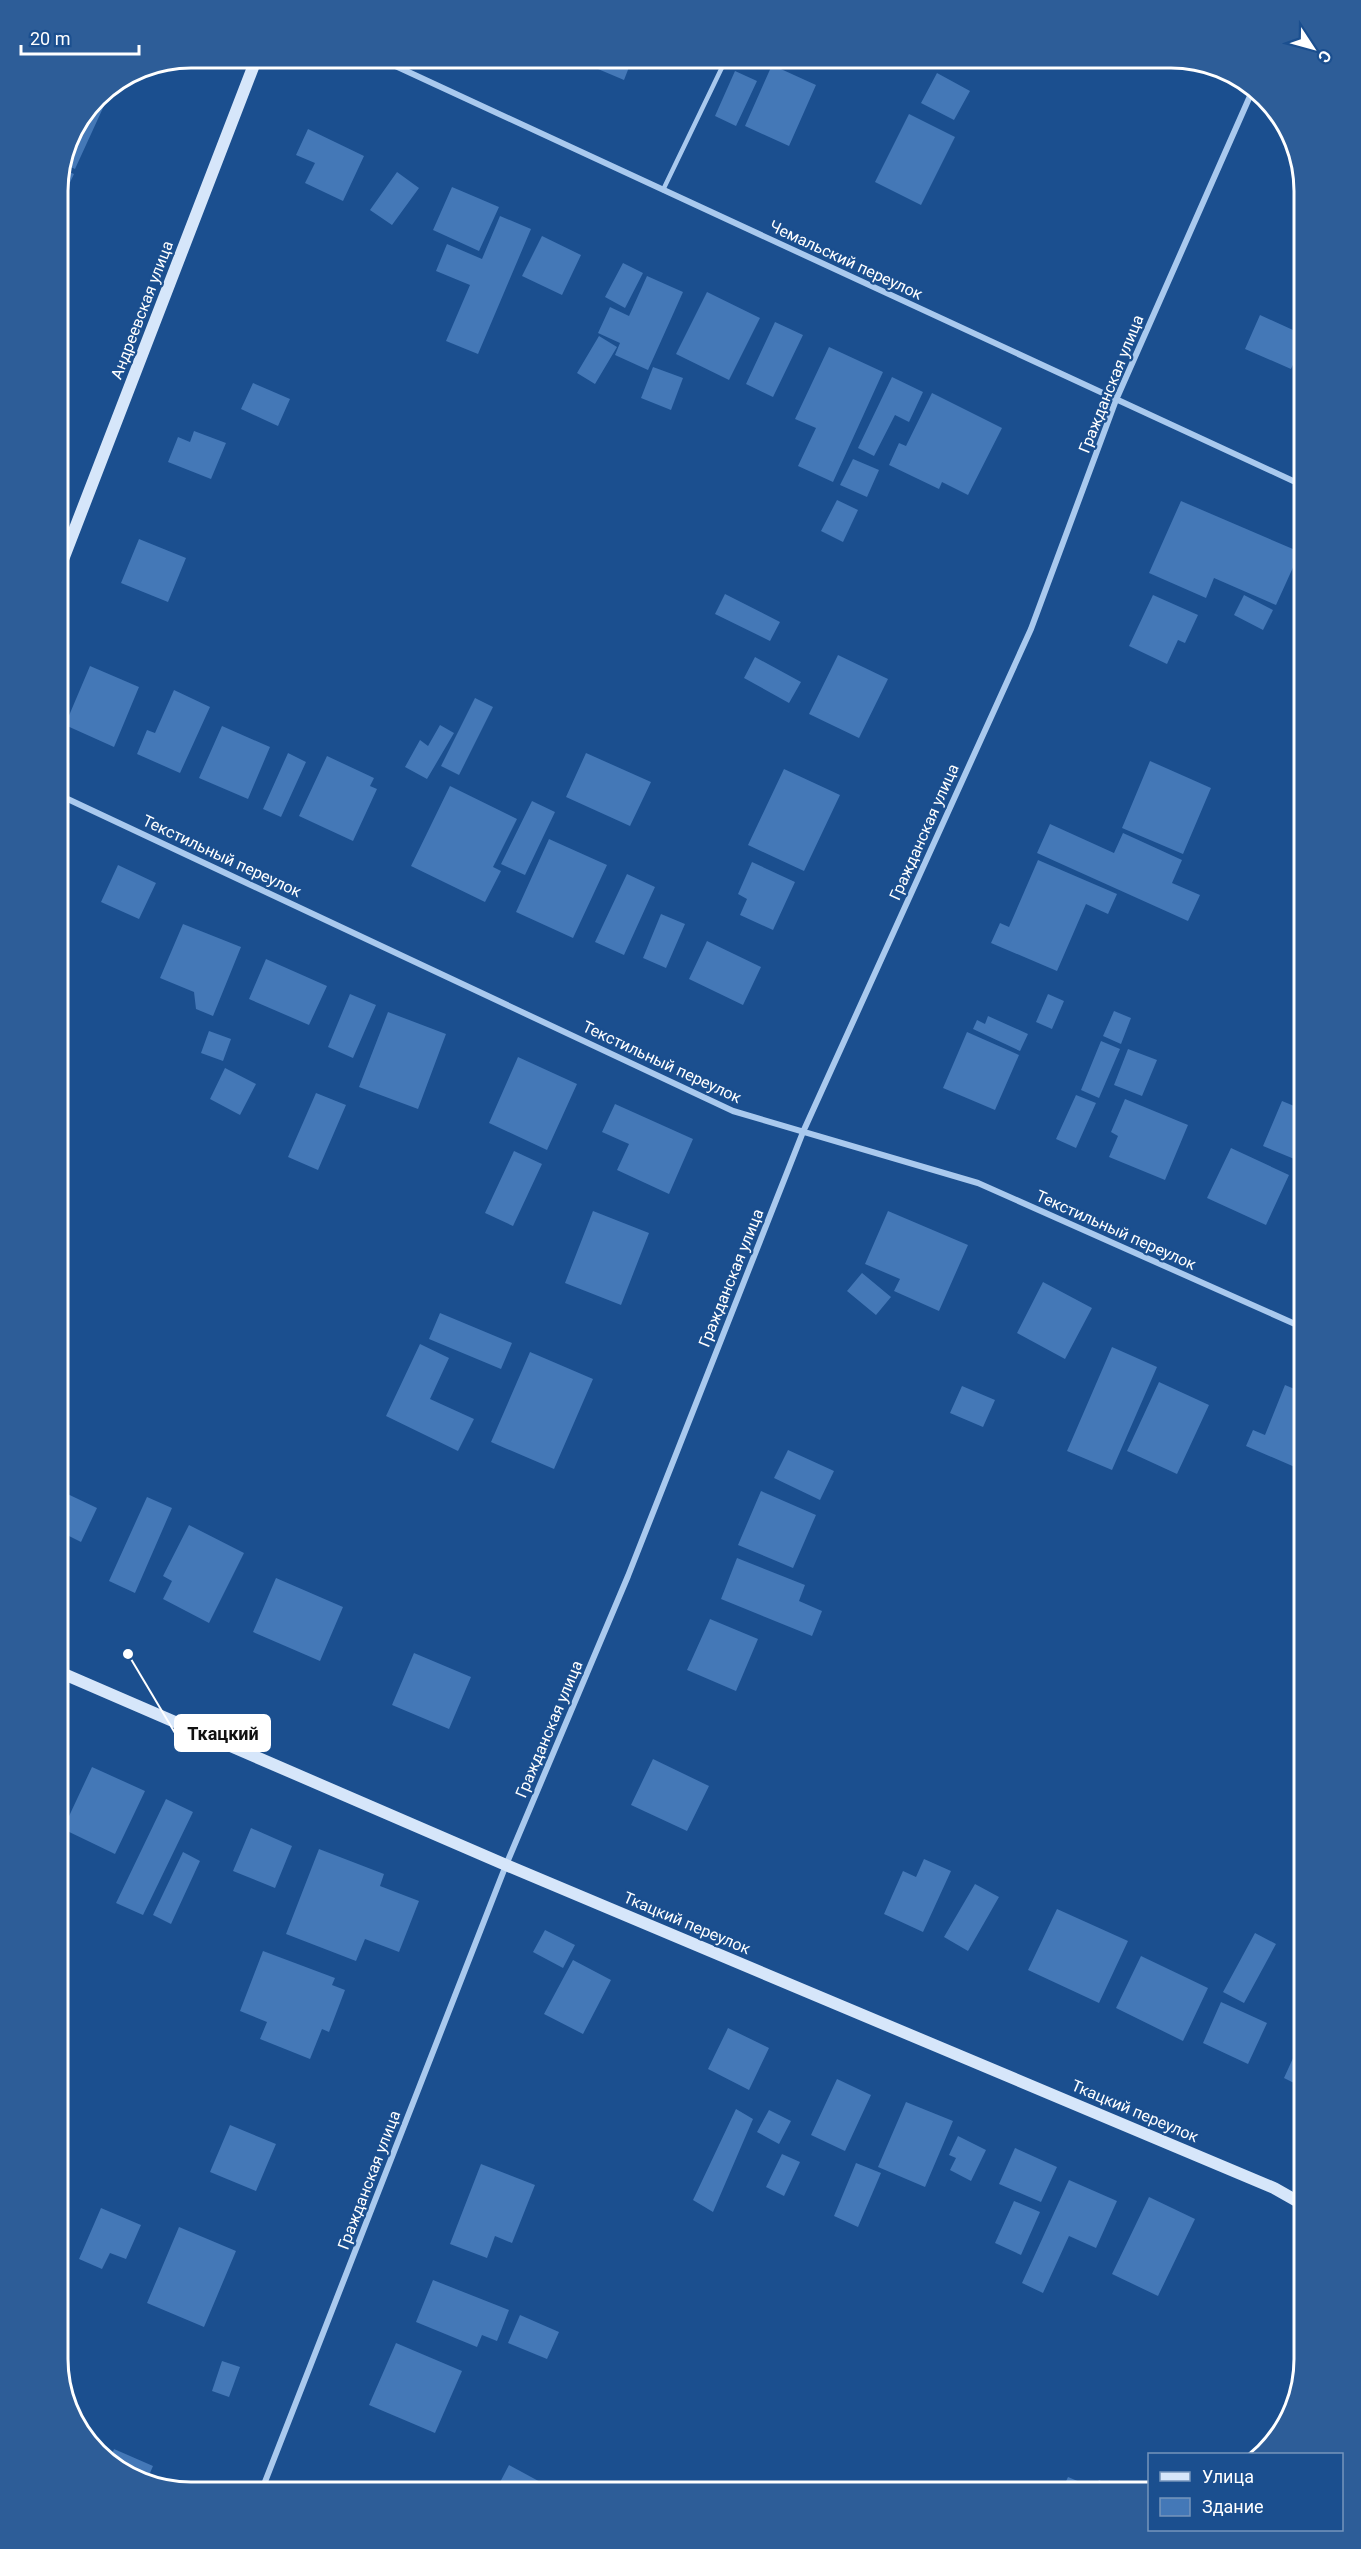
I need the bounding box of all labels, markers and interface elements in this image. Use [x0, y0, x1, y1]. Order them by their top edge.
scale bar [21, 18, 140, 56]
north arrow [1283, 18, 1343, 78]
text: 20 m [30, 28, 70, 49]
text: С [1314, 47, 1335, 66]
street label: Чемальский переулок [766, 216, 926, 304]
street label: Андреевская улица [107, 238, 177, 382]
street label: Гражданская улица [1075, 312, 1147, 456]
street label: Гражданская улица [885, 761, 963, 903]
street label: Текстильный переулок [139, 811, 305, 901]
street label: Текстильный переулок [579, 1017, 745, 1107]
street label: Текстильный переулок [1033, 1186, 1199, 1274]
street label: Гражданская улица [695, 1206, 767, 1350]
street label: Гражданская улица [511, 1658, 587, 1800]
callout: Ткацкий [175, 1715, 270, 1751]
text: Ткацкий [187, 1723, 259, 1744]
street label: Ткацкий переулок [621, 1888, 754, 1958]
street label: Ткацкий переулок [1069, 2076, 1202, 2146]
street label: Гражданская улица [334, 2108, 404, 2252]
legend [1148, 2453, 1343, 2531]
text: Улица [1202, 2466, 1254, 2487]
text: Здание [1202, 2496, 1264, 2517]

